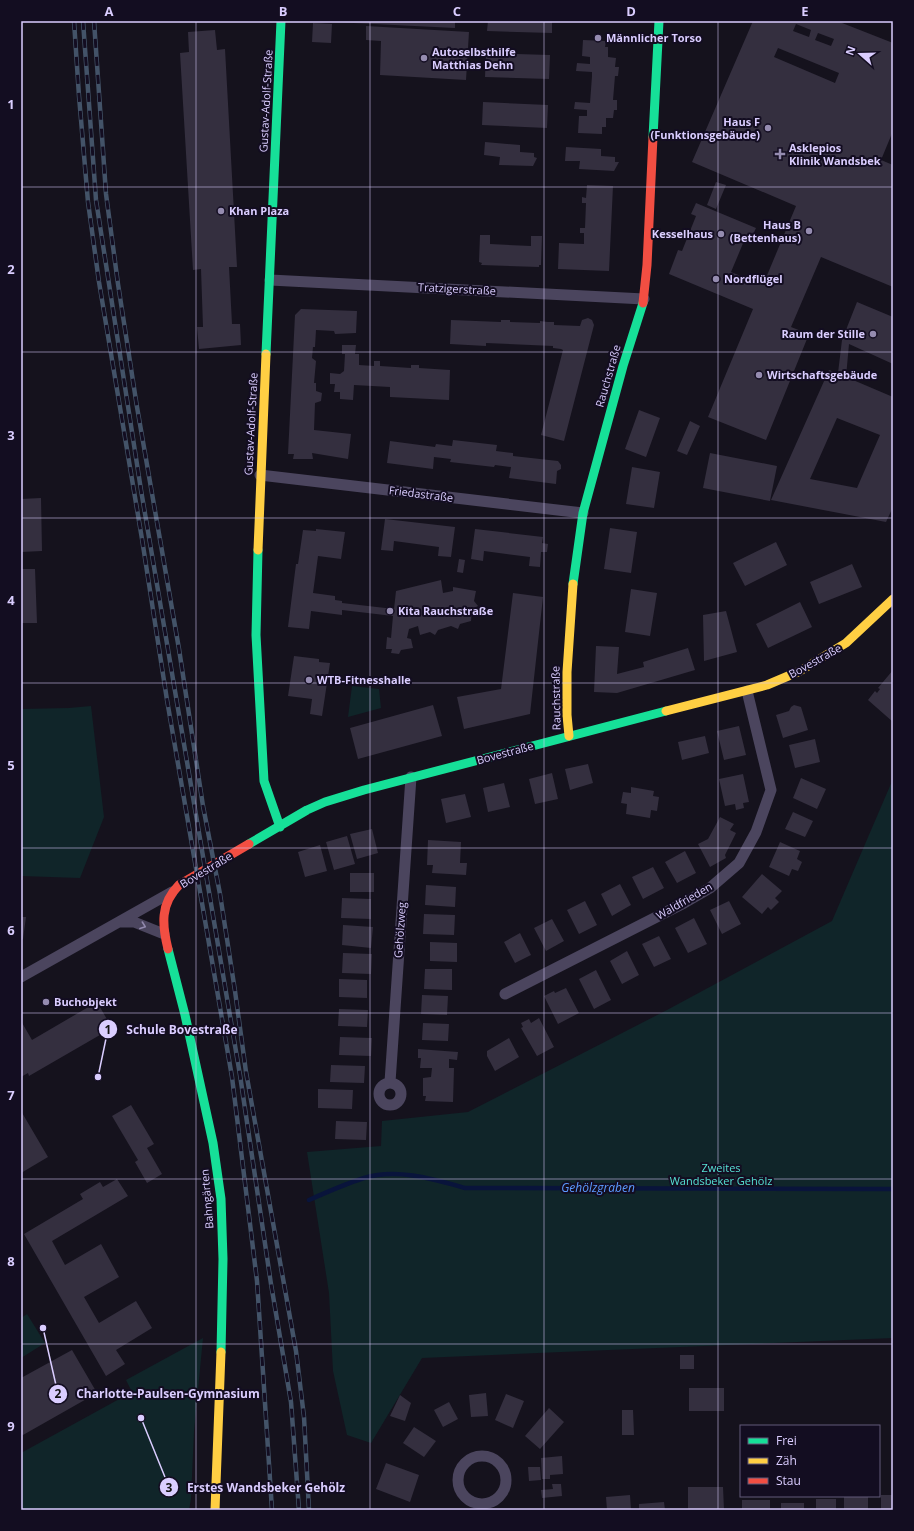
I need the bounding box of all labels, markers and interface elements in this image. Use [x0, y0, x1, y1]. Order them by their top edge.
text: A [105, 2, 114, 20]
text: B [279, 2, 288, 20]
text: C [453, 2, 461, 20]
text: D [626, 2, 636, 20]
text: E [801, 2, 809, 20]
place label: Männlicher Torso [606, 30, 702, 45]
marker: Männlicher Torso [593, 33, 603, 43]
north arrow [840, 34, 880, 74]
place label: Autoselbsthilfe Matthias Dehn [432, 44, 516, 72]
text: N [842, 44, 859, 57]
street label: Gustav-Adolf-Straße [255, 49, 276, 153]
marker: Autoselbsthilfe Matthias Dehn [419, 53, 429, 63]
text: 1 [7, 95, 15, 113]
place label: Haus F (Funktionsgebäude) [651, 114, 760, 142]
marker: Haus F (Funktionsgebäude) [763, 123, 773, 133]
place label: Asklepios Klinik Wandsbek [789, 140, 881, 168]
marker: Asklepios Klinik Wandsbek [774, 148, 786, 160]
place label: Khan Plaza [229, 203, 289, 218]
marker: Khan Plaza [216, 206, 226, 216]
place label: Haus B (Bettenhaus) [730, 217, 801, 245]
place label: Kesselhaus [652, 226, 714, 241]
marker: Haus B (Bettenhaus) [804, 226, 814, 236]
marker: Kesselhaus [716, 229, 726, 239]
text: 2 [7, 260, 15, 278]
place label: Nordflügel [724, 271, 783, 286]
marker: Nordflügel [711, 274, 721, 284]
street label: Tratzigerstraße [418, 279, 496, 298]
place label: Raum der Stille [781, 326, 865, 341]
marker: Raum der Stille [868, 329, 878, 339]
street label: Rauchstraße [591, 343, 624, 409]
place label: Wirtschaftsgebäude [767, 367, 878, 382]
marker: Wirtschaftsgebäude [754, 370, 764, 380]
street label: Gustav-Adolf-Straße [240, 372, 261, 476]
text: 3 [7, 426, 15, 444]
street label: Friedastraße [388, 482, 454, 505]
text: 4 [7, 591, 15, 609]
place label: Kita Rauchstraße [398, 603, 494, 618]
marker: Kita Rauchstraße [385, 606, 395, 616]
street label: Bovestraße [786, 640, 844, 681]
street label: Rauchstraße [547, 666, 564, 730]
place label: WTB-Fitnesshalle [317, 672, 411, 687]
marker: WTB-Fitnesshalle [304, 675, 314, 685]
street label: Bovestraße [475, 738, 535, 767]
text: 5 [7, 756, 15, 774]
street label: Bovestraße [177, 848, 235, 891]
street label: Waldfrieden [653, 878, 715, 923]
street label: Gehölzweg [390, 901, 409, 958]
text: 6 [7, 921, 15, 939]
one-way arrow [139, 921, 146, 929]
place label: Buchobjekt [54, 994, 117, 1009]
marker: Buchobjekt [41, 997, 51, 1007]
callout: Schule Bovestraße [98, 1017, 245, 1041]
text: 1 [105, 1021, 111, 1038]
text: Schule Bovestraße [126, 1021, 238, 1038]
text: 7 [7, 1086, 15, 1104]
park label: Zweites Wandsbeker Gehölz [670, 1160, 772, 1188]
street label: Bahngärten [196, 1168, 217, 1230]
water label: Gehölzgraben [561, 1179, 635, 1196]
text: 8 [7, 1252, 15, 1270]
callout: Charlotte-Paulsen-Gymnasium [48, 1382, 267, 1406]
text: 2 [55, 1385, 62, 1402]
text: Charlotte-Paulsen-Gymnasium [76, 1385, 260, 1402]
text: 9 [7, 1417, 15, 1435]
legend [740, 1425, 880, 1497]
text: Frei [776, 1432, 797, 1449]
text: Zäh [776, 1452, 797, 1469]
text: Stau [776, 1472, 801, 1489]
callout: Erstes Wandsbeker Gehölz [159, 1475, 353, 1499]
text: 3 [166, 1479, 173, 1496]
text: Erstes Wandsbeker Gehölz [187, 1479, 345, 1496]

